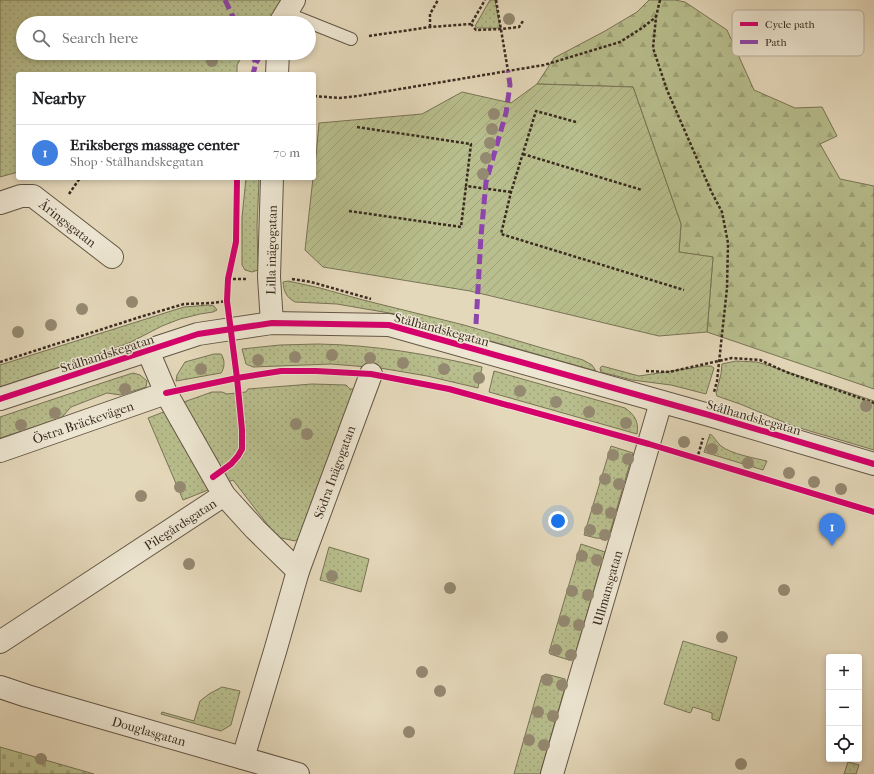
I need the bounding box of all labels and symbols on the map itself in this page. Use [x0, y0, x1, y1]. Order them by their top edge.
legend [732, 10, 864, 56]
text: Cycle path [765, 18, 816, 31]
text: Path [765, 36, 788, 49]
street label: Äringsgatan [35, 196, 100, 251]
street label: Lilla inägogatan [263, 205, 280, 295]
street label: Stålhandskegatan [393, 310, 491, 349]
street label: Stålhandskegatan [58, 331, 156, 376]
street label: Stålhandskegatan [705, 397, 803, 438]
street label: Östra Bräckevägen [31, 398, 136, 447]
street label: Södra Inägogatan [311, 423, 358, 521]
street label: Pilegårdsgatan [141, 495, 220, 553]
your location [548, 511, 568, 531]
pin: 1 [819, 513, 845, 546]
street label: Ullmansgatan [590, 548, 626, 628]
street label: Douglasgatan [110, 714, 188, 749]

